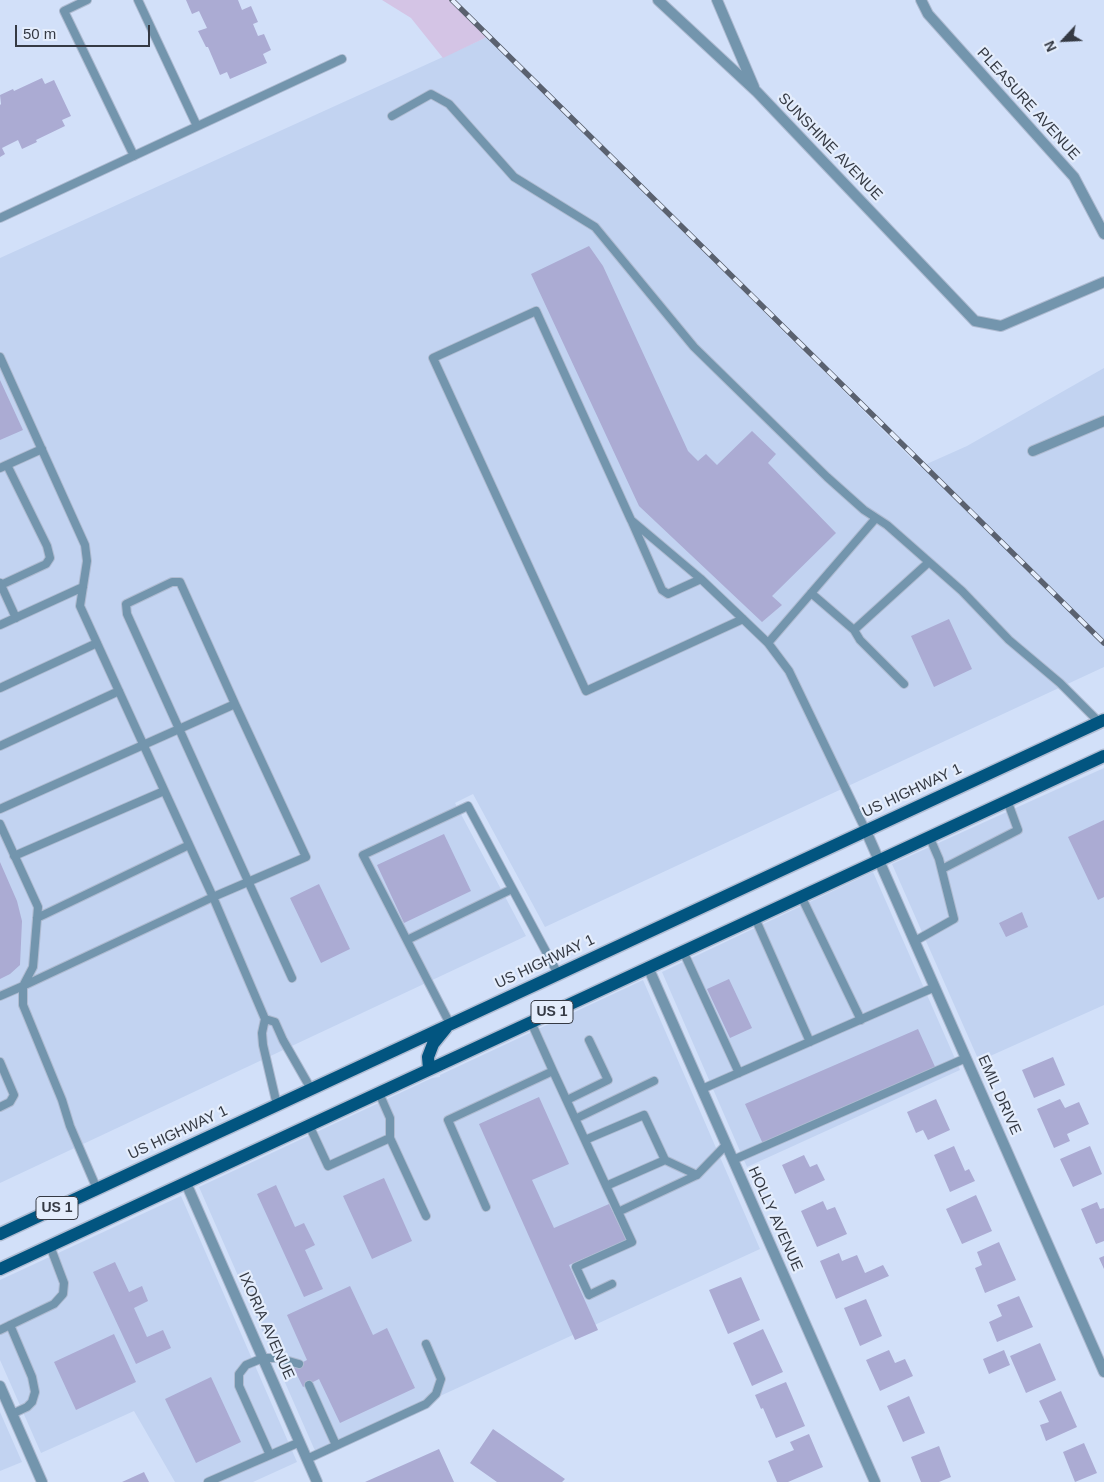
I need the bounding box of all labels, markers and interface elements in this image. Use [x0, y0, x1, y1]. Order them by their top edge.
scale bar [18, 15, 152, 47]
north arrow [1039, 15, 1089, 65]
text: 50 m [23, 25, 56, 42]
street label: PLEASURE AVENUE [973, 44, 1083, 164]
street label: SUNSHINE AVENUE [774, 90, 886, 204]
street label: US HIGHWAY 1 [859, 760, 965, 822]
street label: US HIGHWAY 1 [492, 931, 598, 993]
road number: US 1 [531, 1000, 573, 1024]
street label: EMIL DRIVE [973, 1053, 1025, 1137]
street label: US HIGHWAY 1 [125, 1102, 231, 1164]
street label: HOLLY AVENUE [744, 1164, 806, 1274]
road number: US 1 [36, 1196, 78, 1220]
street label: IXORIA AVENUE [234, 1270, 298, 1382]

